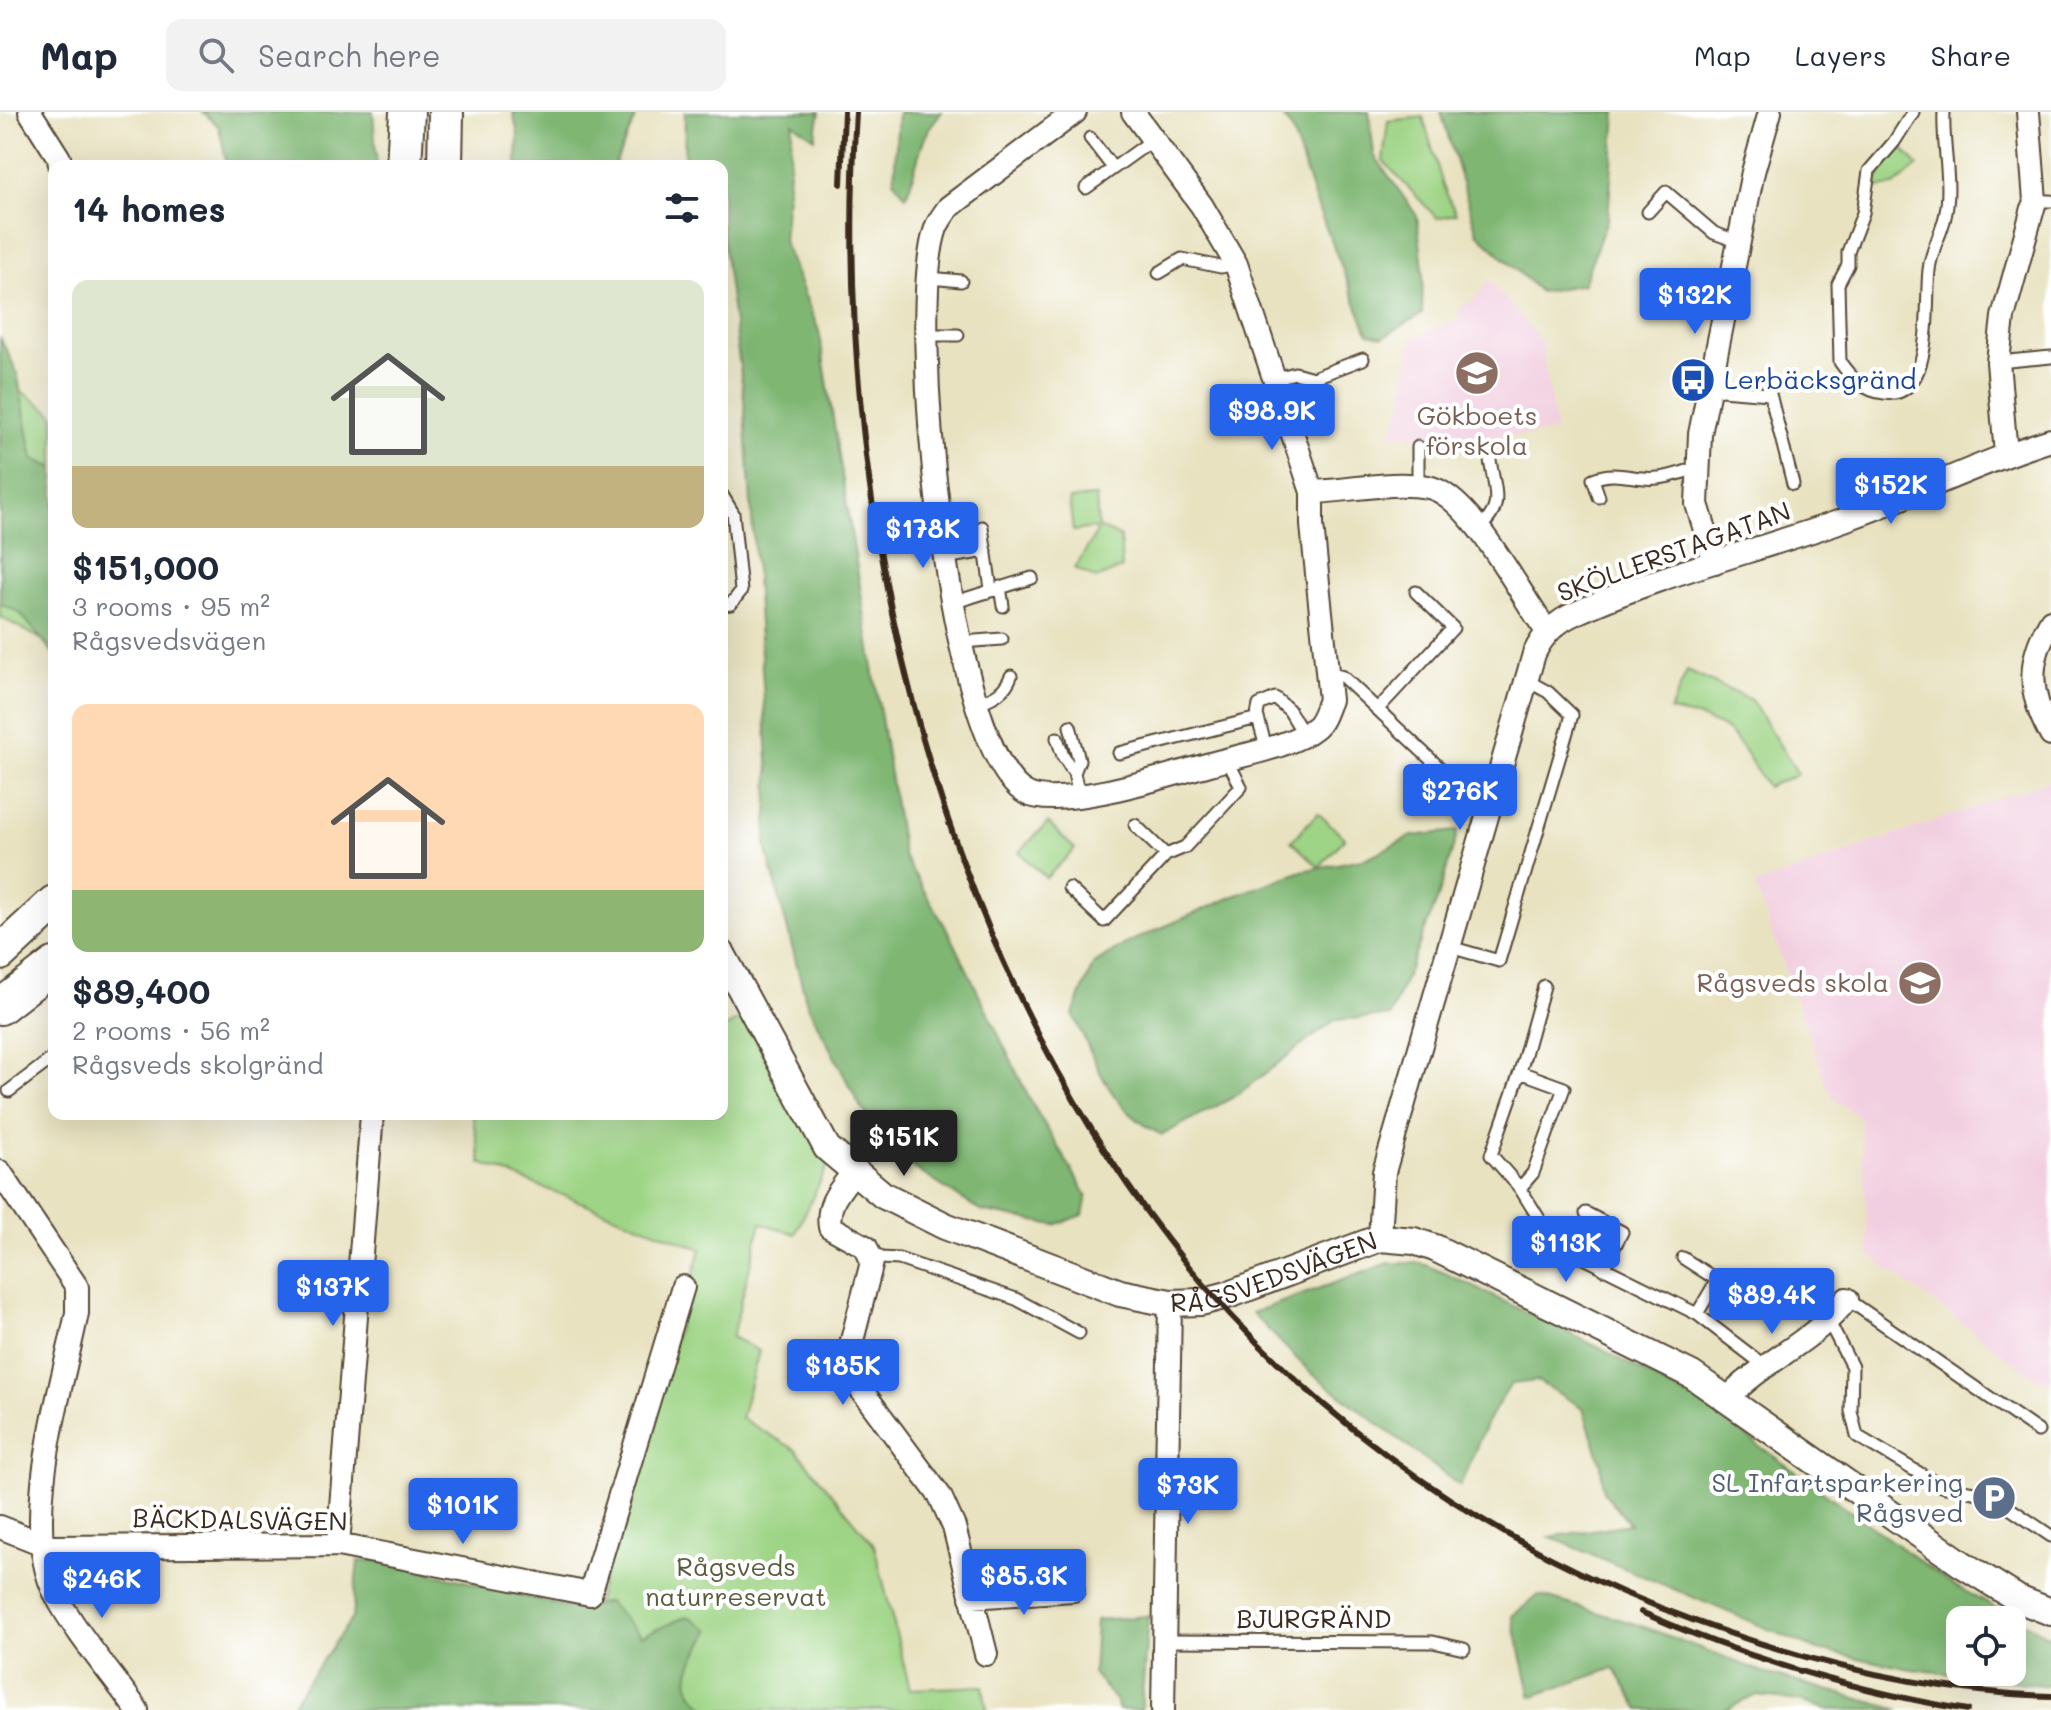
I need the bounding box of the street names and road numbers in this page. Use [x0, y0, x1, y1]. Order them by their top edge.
street label: SKÖLLERSTAGATAN [1552, 493, 1795, 609]
street label: RÅGSVEDSVÄGEN [1170, 1223, 1382, 1319]
street label: BÄCKDALSVÄGEN [132, 1500, 348, 1538]
street label: BJURGRÄND [1236, 1601, 1392, 1635]

